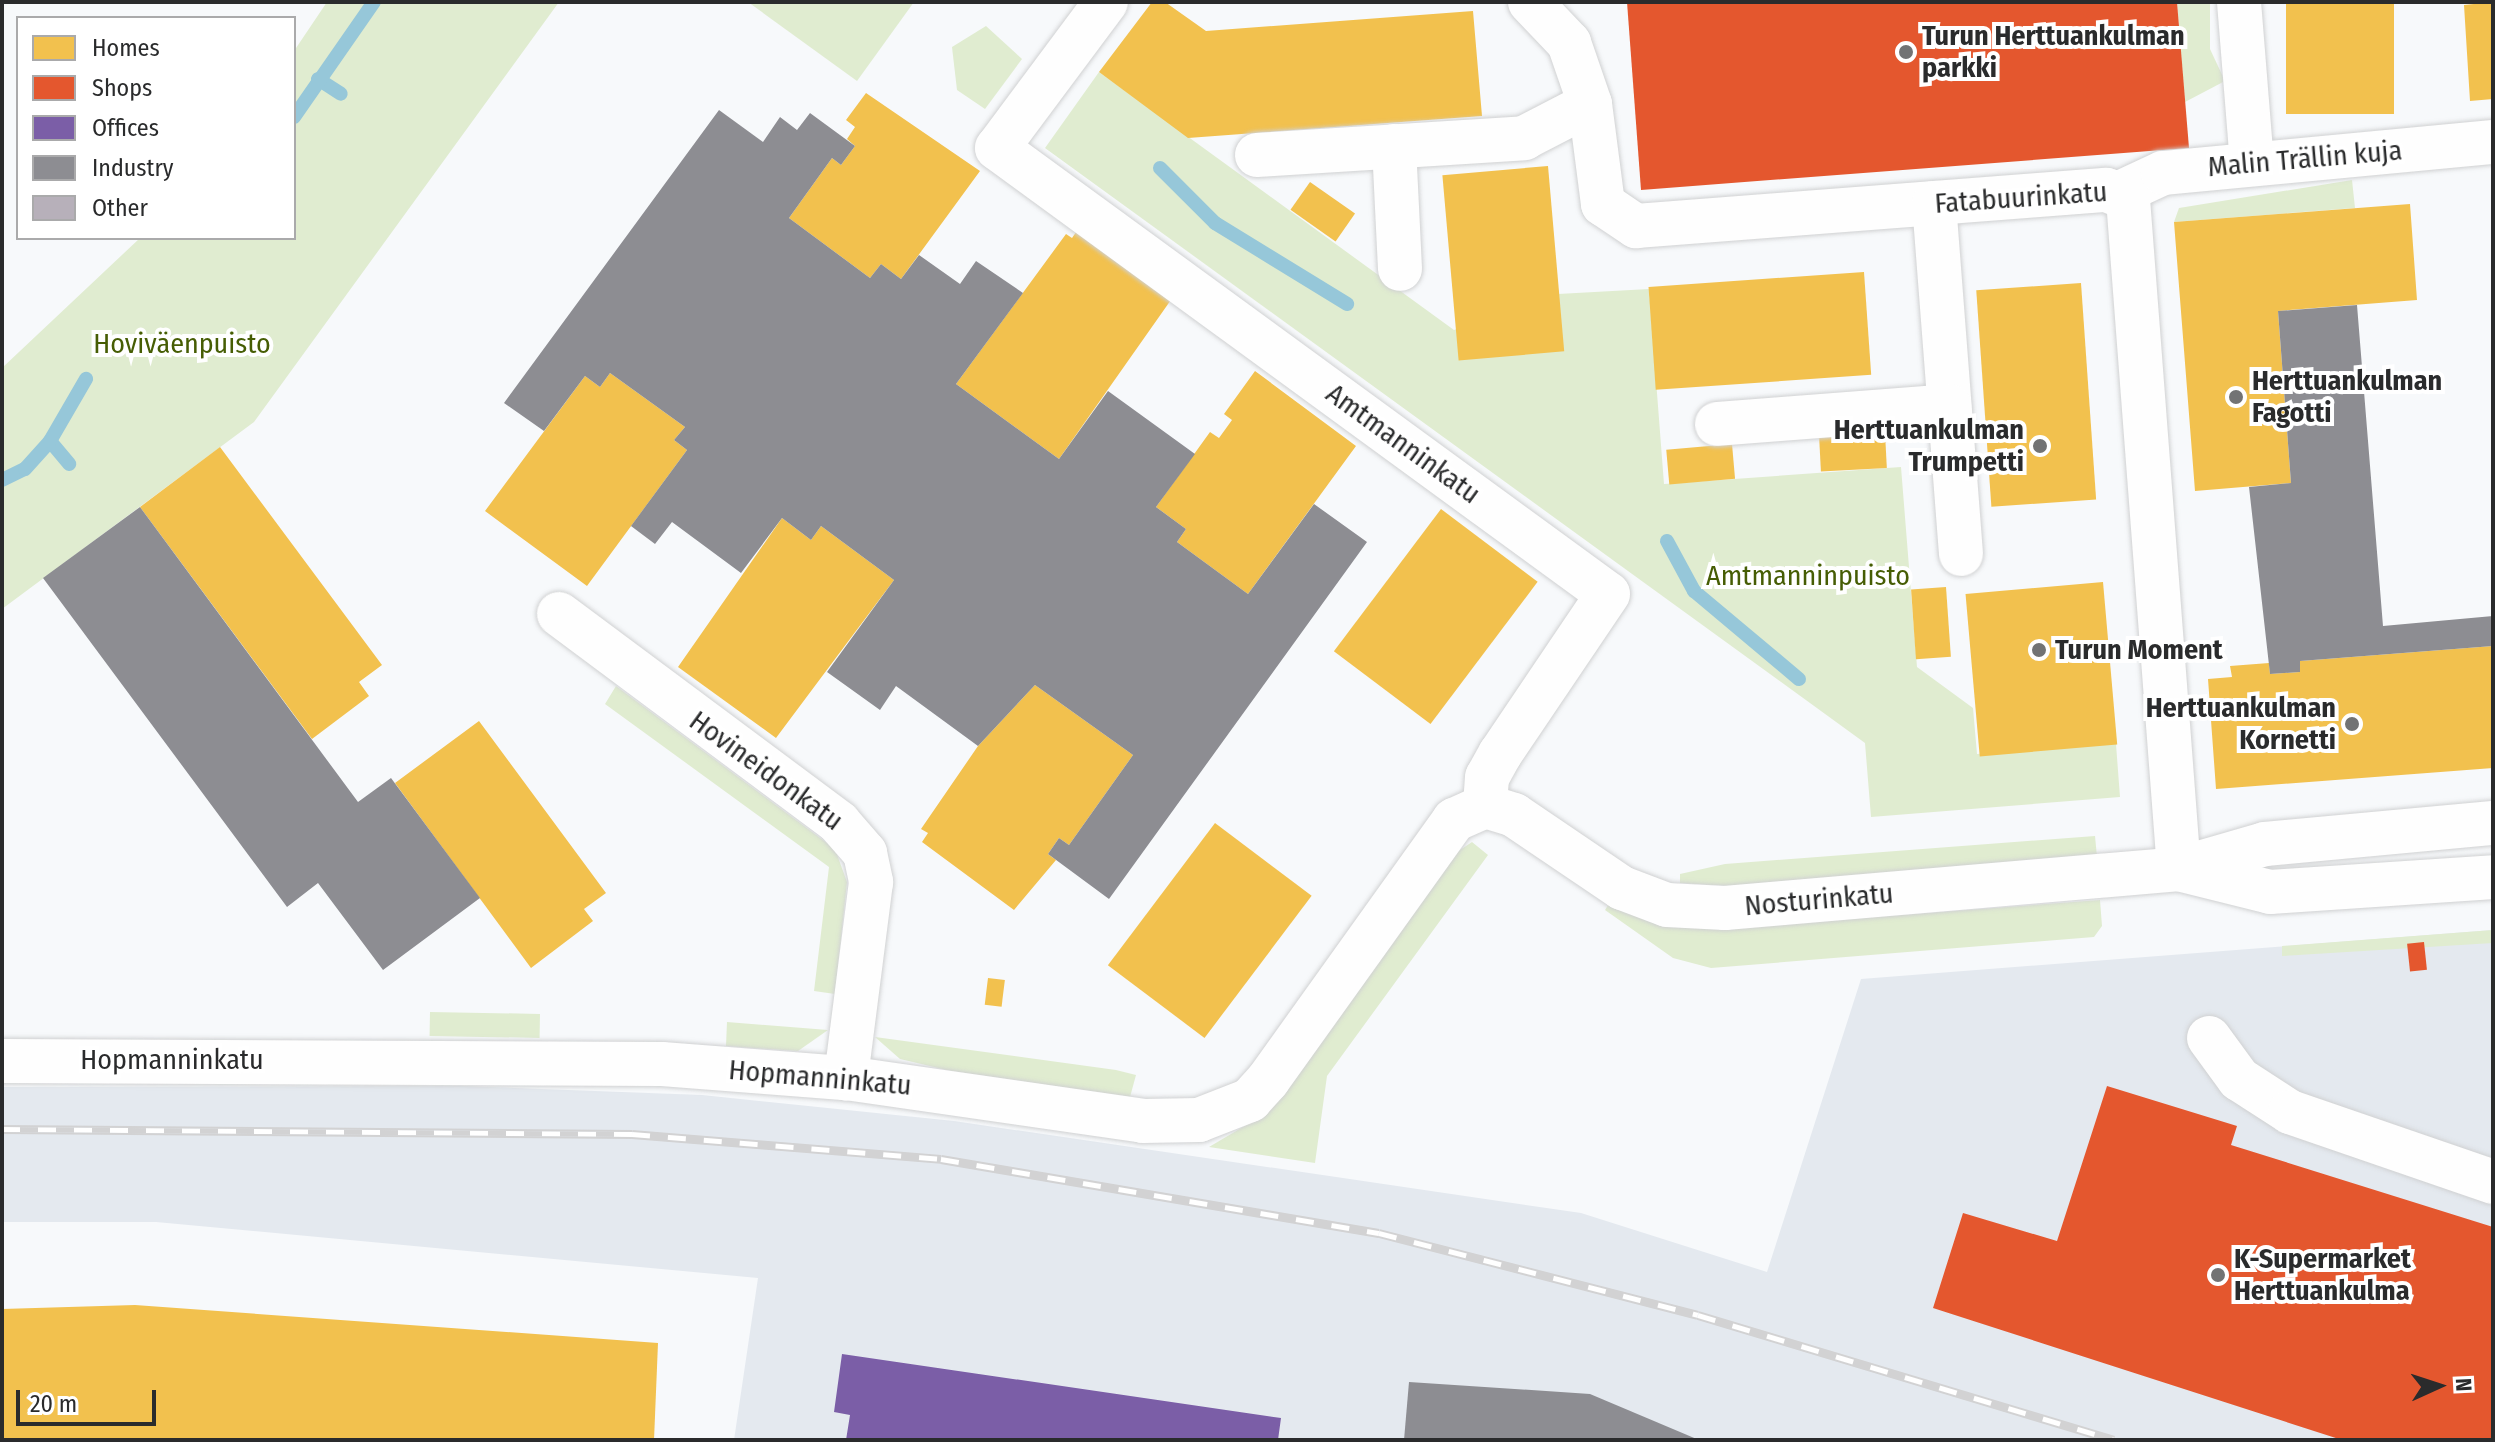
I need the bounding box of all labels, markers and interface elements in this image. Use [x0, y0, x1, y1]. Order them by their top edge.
legend [16, 16, 296, 240]
place label: Turun Herttuankulman parkki [1922, 19, 2185, 85]
text: Homes [92, 34, 160, 62]
marker: Turun Herttuankulman parkki [1897, 43, 1915, 61]
text: Shops [92, 74, 152, 102]
text: Offices [92, 114, 159, 142]
street label: Malin Trällin kuja [2206, 134, 2404, 184]
text: Industry [92, 154, 174, 182]
street label: Fatabuurinkatu [1934, 175, 2108, 221]
text: Other [92, 194, 148, 222]
park label: Hoviväenpuisto [93, 327, 271, 361]
place label: Herttuankulman Fagotti [2252, 364, 2442, 430]
street label: Amtmanninkatu [1319, 377, 1487, 511]
marker: Herttuankulman Fagotti [2227, 388, 2245, 406]
place label: Herttuankulman Trumpetti [1834, 413, 2024, 479]
marker: Herttuankulman Trumpetti [2031, 437, 2049, 455]
park label: Amtmanninpuisto [1706, 559, 1910, 593]
place label: Turun Moment [2055, 633, 2223, 667]
marker: Turun Moment [2030, 641, 2048, 659]
place label: Herttuankulman Kornetti [2146, 691, 2336, 757]
street label: Hovineidonkatu [683, 704, 849, 838]
marker: Herttuankulman Kornetti [2343, 715, 2361, 733]
street label: Nosturinkatu [1743, 877, 1895, 923]
street label: Hopmanninkatu [80, 1043, 264, 1077]
street label: Hopmanninkatu [727, 1053, 913, 1103]
place label: K-Supermarket Herttuankulma [2234, 1242, 2411, 1308]
marker: K-Supermarket Herttuankulma [2209, 1266, 2227, 1284]
north arrow [2399, 1346, 2479, 1426]
scale bar [20, 1374, 160, 1424]
text: N [2450, 1377, 2477, 1392]
text: 20 m [30, 1390, 77, 1418]

